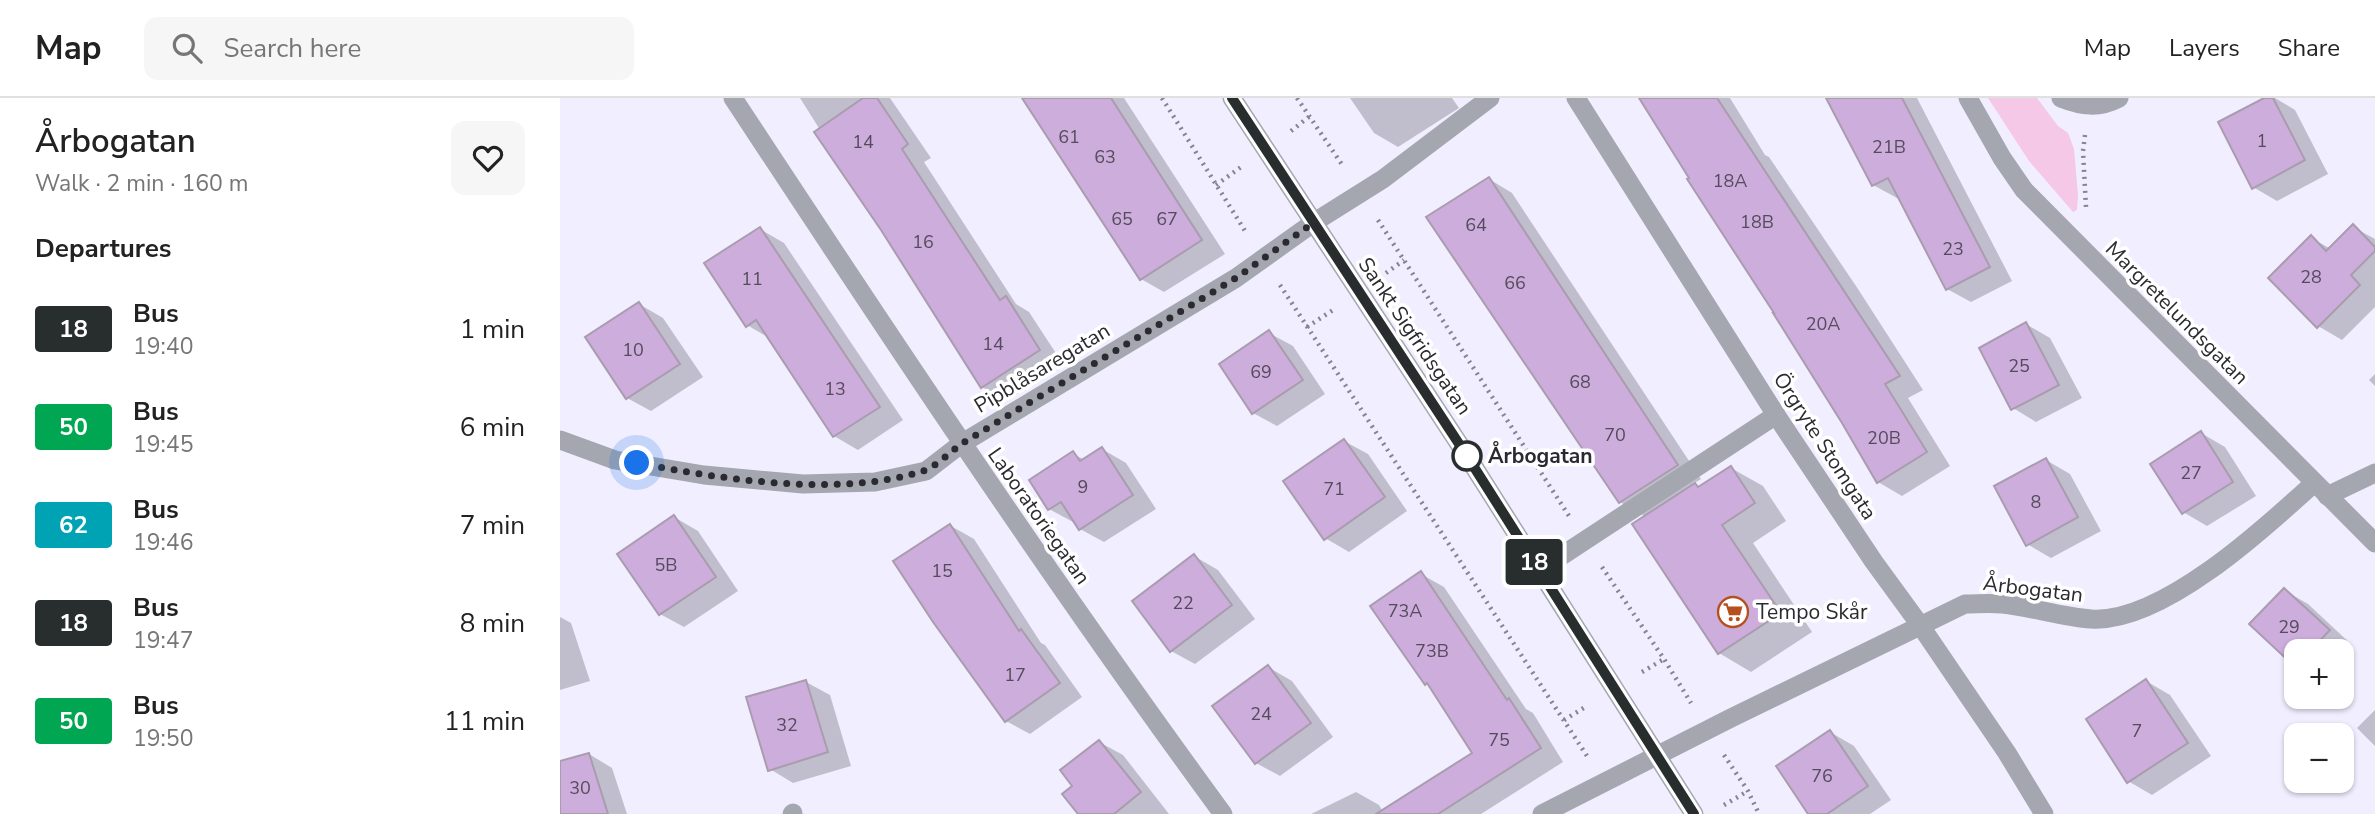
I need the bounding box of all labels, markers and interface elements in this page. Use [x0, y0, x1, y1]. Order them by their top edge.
search box [144, 17, 634, 80]
text: Map [35, 26, 102, 71]
icon: search [168, 29, 206, 67]
text: Search here [224, 31, 361, 66]
text: Map [2084, 32, 2131, 64]
text: Layers [2169, 32, 2240, 64]
text: Share [2278, 32, 2340, 64]
text: Årbogatan [35, 119, 196, 164]
button: heart [451, 121, 525, 195]
house number: 61 [1058, 125, 1080, 149]
house number: 1 [2257, 129, 2267, 153]
house number: 14 [852, 130, 874, 154]
house number: 21B [1872, 135, 1906, 159]
house number: 63 [1094, 145, 1116, 169]
text: Walk · 2 min · 160 m [35, 168, 248, 199]
house number: 18A [1713, 169, 1747, 193]
house number: 65 [1111, 207, 1133, 231]
house number: 67 [1156, 207, 1178, 231]
house number: 18B [1740, 210, 1774, 234]
house number: 64 [1465, 213, 1487, 237]
house number: 16 [912, 230, 934, 254]
text: Departures [35, 231, 171, 266]
street label: Margretelundsgatan [2099, 235, 2255, 391]
house number: 23 [1942, 237, 1964, 261]
street label: Sankt Sigfridsgatan [1352, 252, 1478, 420]
house number: 28 [2300, 265, 2322, 289]
house number: 11 [741, 267, 763, 291]
house number: 66 [1504, 271, 1526, 295]
text: Bus [133, 296, 179, 331]
text: 1 min [460, 312, 525, 347]
house number: 20A [1806, 312, 1840, 336]
text: 18 [59, 313, 88, 345]
street label: Pipblåsaregatan [969, 316, 1115, 420]
text: 19:40 [133, 331, 193, 362]
house number: 14 [982, 332, 1004, 356]
house number: 10 [622, 338, 644, 362]
house number: 25 [2008, 354, 2030, 378]
house number: 69 [1250, 360, 1272, 384]
street label: Örgryte Stomgata [1767, 367, 1883, 525]
house number: 68 [1569, 370, 1591, 394]
house number: 13 [824, 377, 846, 401]
text: Bus [133, 394, 179, 429]
text: 6 min [460, 410, 525, 445]
text: 50 [59, 411, 88, 443]
house number: 70 [1604, 423, 1626, 447]
house number: 20B [1867, 426, 1901, 450]
text: 19:45 [133, 429, 193, 460]
place label: Årbogatan [1488, 440, 1593, 470]
marker: Årbogatan [1452, 441, 1482, 471]
street label: Laboratoriegatan [981, 442, 1097, 590]
your location [619, 445, 654, 480]
house number: 27 [2180, 461, 2202, 485]
house number: 9 [1078, 475, 1088, 499]
house number: 71 [1323, 477, 1345, 501]
house number: 8 [2031, 490, 2041, 514]
text: Bus [133, 492, 179, 527]
text: 7 min [460, 508, 525, 543]
text: 62 [59, 509, 88, 541]
text: 19:46 [133, 527, 193, 558]
line badge: 18 [1502, 539, 1566, 585]
text: 18 [1520, 546, 1548, 578]
house number: 5B [655, 553, 677, 577]
house number: 15 [931, 559, 953, 583]
street label: Årbogatan [1981, 568, 2085, 609]
text: Bus [133, 590, 179, 625]
house number: 22 [1172, 591, 1194, 615]
supermarket icon: Tempo Skår [1716, 595, 1750, 629]
place label: Tempo Skår [1756, 598, 1868, 626]
house number: 73A [1388, 599, 1422, 623]
text: 8 min [460, 606, 525, 641]
text: 18 [59, 607, 88, 639]
house number: 29 [2278, 615, 2300, 639]
text: 19:47 [133, 625, 193, 656]
house number: 73B [1415, 639, 1449, 663]
map controls [2284, 639, 2354, 793]
button: + [2284, 639, 2354, 709]
house number: 17 [1004, 663, 1026, 687]
text: Bus [133, 688, 179, 723]
house number: 24 [1250, 702, 1272, 726]
text: 11 min [444, 704, 525, 739]
text: 50 [59, 705, 88, 737]
house number: 32 [776, 713, 798, 737]
house number: 7 [2132, 719, 2142, 743]
text: 19:50 [133, 723, 193, 754]
button: − [2284, 723, 2354, 793]
house number: 75 [1488, 728, 1510, 752]
house number: 76 [1811, 764, 1833, 788]
house number: 30 [569, 776, 591, 800]

